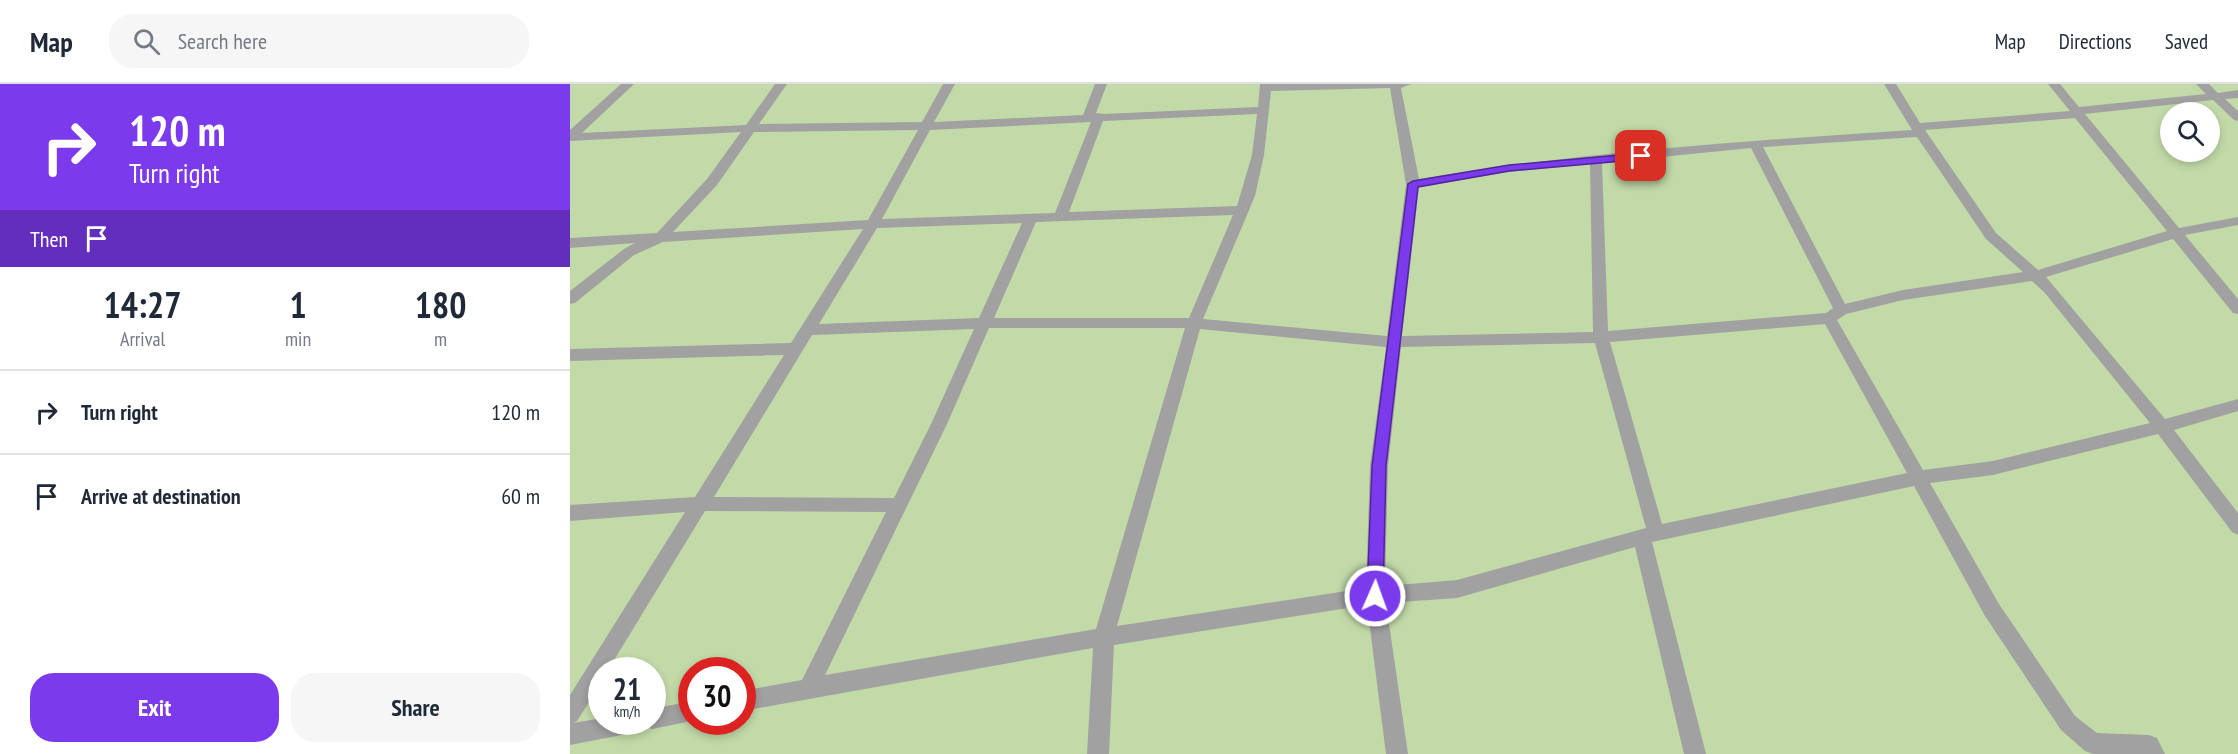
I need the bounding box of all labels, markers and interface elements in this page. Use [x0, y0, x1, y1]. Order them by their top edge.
search box [109, 14, 529, 68]
text: Map [30, 23, 73, 60]
icon: search [130, 25, 163, 58]
text: Search here [178, 27, 267, 55]
text: Map [1995, 28, 2026, 55]
text: Directions [2059, 28, 2132, 55]
text: Saved [2165, 28, 2208, 55]
map controls [2160, 102, 2220, 162]
button: search [2160, 102, 2220, 162]
text: 120 m [129, 103, 226, 158]
icon: right [30, 108, 108, 186]
pin [1615, 130, 1666, 181]
icon: arrive [1624, 139, 1657, 172]
text: Turn right [129, 156, 220, 190]
icon: arrive [80, 222, 113, 255]
text: Then [30, 225, 68, 253]
text: 14:27 [104, 281, 181, 328]
text: 1 [289, 281, 307, 328]
text: 180 [415, 281, 466, 328]
text: Arrival [120, 326, 165, 352]
text: min [285, 326, 311, 352]
text: m [434, 326, 447, 352]
icon: right [30, 396, 63, 429]
text: Turn right [81, 398, 158, 426]
text: 120 m [491, 398, 540, 426]
icon: arrive [30, 480, 63, 513]
text: Arrive at destination [81, 482, 241, 510]
text: 60 m [501, 482, 540, 510]
position arrow [1343, 564, 1407, 628]
speed limit sign: 30 [678, 657, 756, 735]
text: 21 [613, 669, 641, 708]
button: Exit [30, 673, 279, 742]
button: Share [291, 673, 540, 742]
text: km/h [614, 702, 640, 721]

